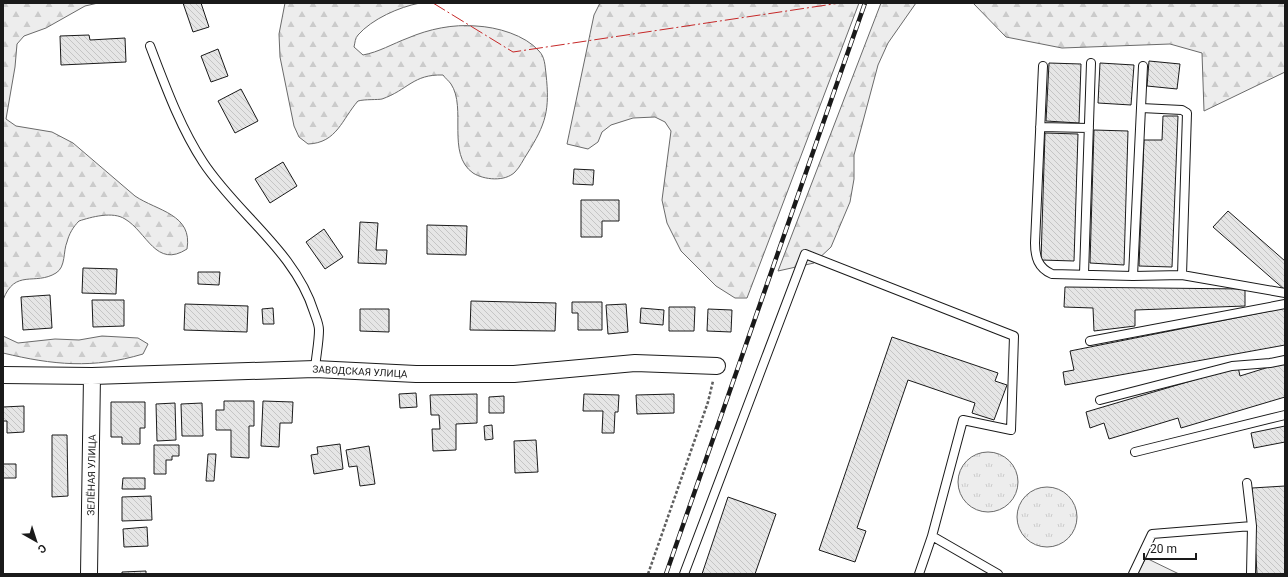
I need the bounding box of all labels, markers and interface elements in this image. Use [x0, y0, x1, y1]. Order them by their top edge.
street label: ЗАВОДСКАЯ УЛИЦА [312, 364, 408, 380]
street label: ЗЕЛЁНАЯ УЛИЦА [84, 434, 98, 516]
north arrow [16, 521, 56, 561]
scale bar [1144, 535, 1196, 561]
text: С [35, 541, 49, 556]
text: 20 m [1150, 542, 1177, 556]

